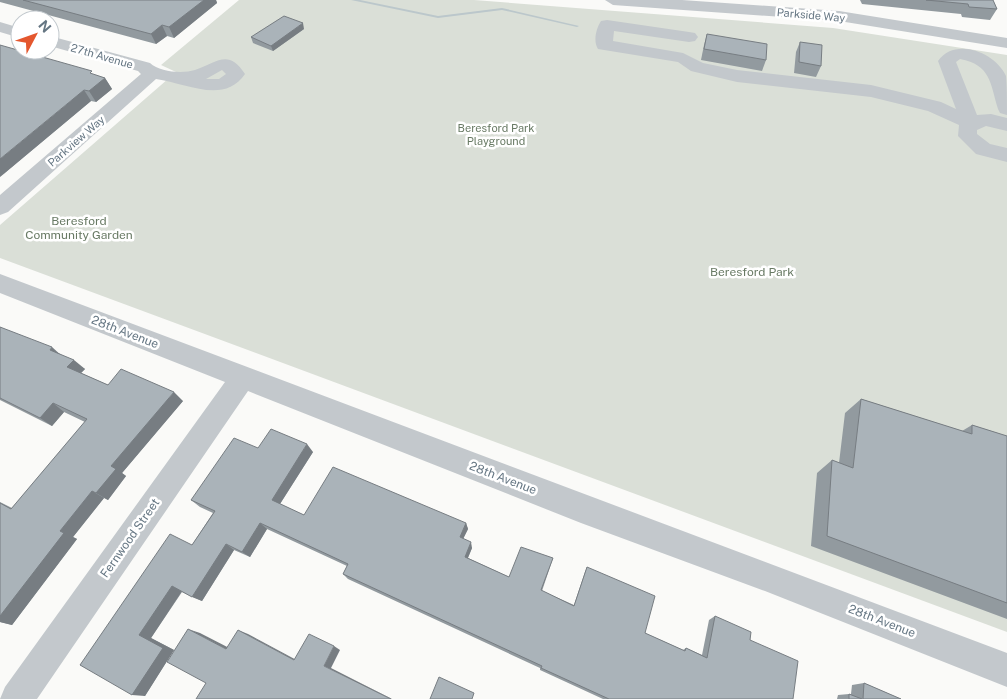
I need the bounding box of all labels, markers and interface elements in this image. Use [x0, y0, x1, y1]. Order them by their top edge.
street label: Parkside Way [776, 6, 846, 24]
north arrow [10, 10, 60, 60]
text: N [35, 17, 54, 36]
street label: 27th Avenue [69, 41, 135, 71]
street label: Parkview Way [45, 113, 107, 169]
park label: Beresford Park Playground [457, 122, 535, 147]
park label: Beresford Community Garden [25, 214, 133, 242]
park label: Beresford Park [710, 265, 794, 279]
street label: 28th Avenue [90, 313, 161, 351]
street label: 28th Avenue [468, 459, 539, 497]
street label: Fernwood Street [98, 496, 163, 580]
street label: 28th Avenue [847, 602, 918, 640]

